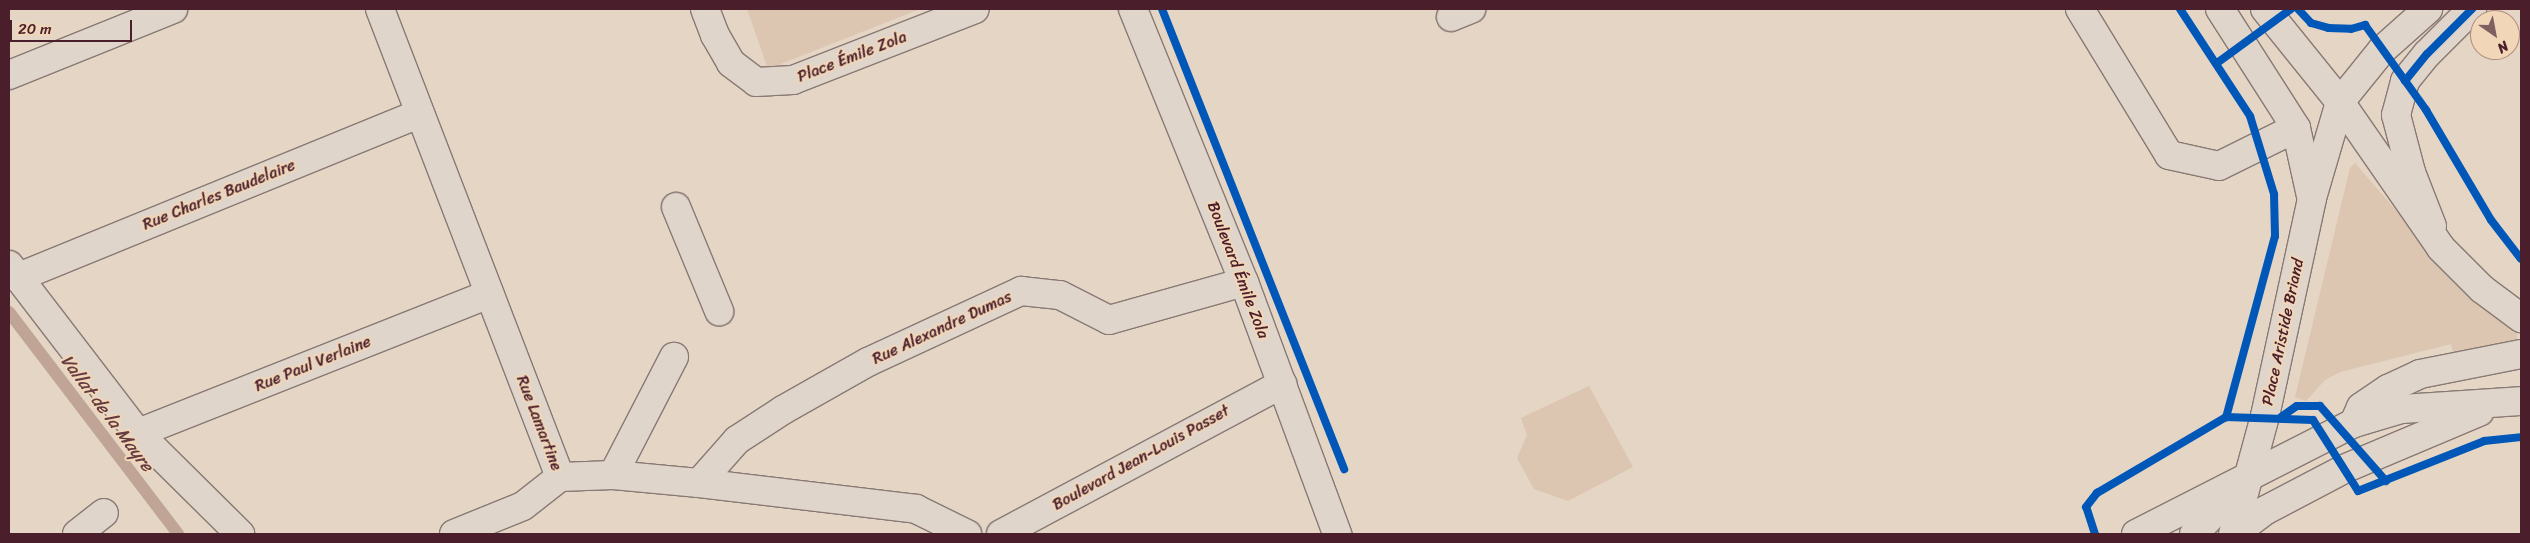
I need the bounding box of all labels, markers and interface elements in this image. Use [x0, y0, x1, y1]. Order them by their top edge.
scale bar [12, 10, 135, 42]
north arrow [2470, 10, 2520, 60]
text: 20 m [18, 16, 52, 42]
street label: Place Émile Zola [795, 27, 909, 87]
text: N [2492, 34, 2514, 60]
street label: Rue Charles Baudelaire [140, 156, 298, 234]
street label: Boulevard Émile Zola [1203, 199, 1273, 341]
street label: Place Aristide Briand [2258, 257, 2308, 407]
street label: Rue Alexandre Dumas [869, 287, 1015, 369]
street label: Rue Paul Verlaine [253, 332, 373, 396]
water label: Vallat de la Mayre [56, 350, 158, 476]
street label: Rue Lamartine [512, 373, 566, 473]
street label: Boulevard Jean-Louis Passet [1049, 401, 1233, 515]

